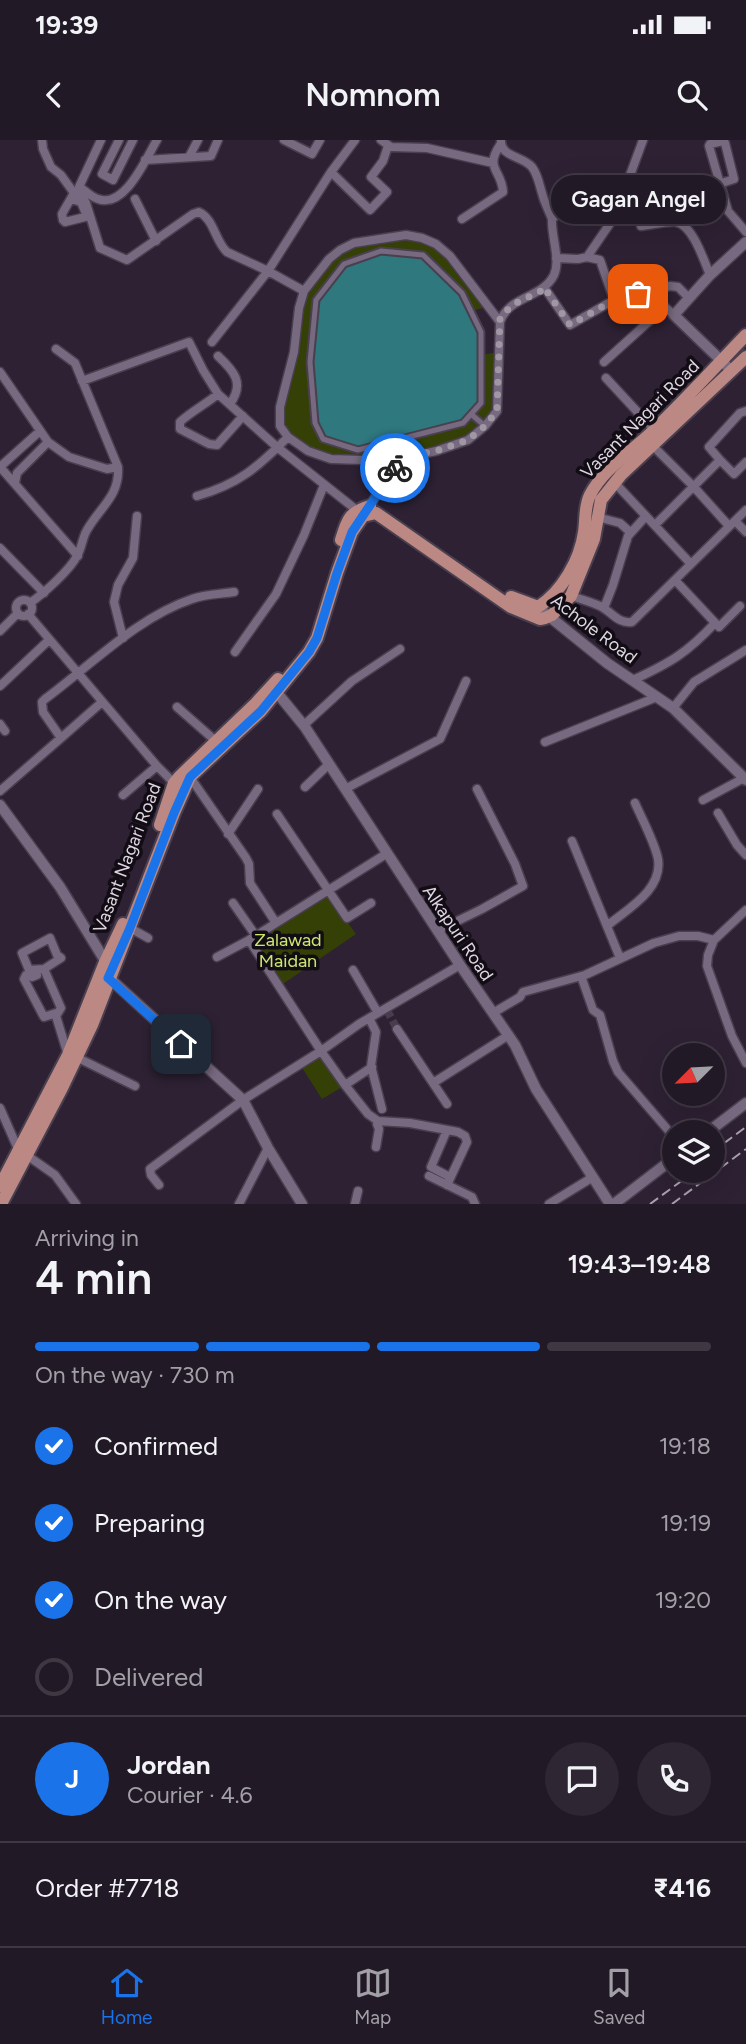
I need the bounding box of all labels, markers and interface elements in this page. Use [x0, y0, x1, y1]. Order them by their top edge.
text: 19:39 [35, 9, 98, 41]
icon: back [35, 76, 73, 114]
text: Nomnom [305, 76, 441, 114]
icon: search [673, 76, 711, 114]
callout: Gagan Angel [550, 175, 726, 224]
text: Gagan Angel [571, 185, 706, 213]
pin [608, 264, 668, 324]
icon: bag [619, 275, 657, 313]
street label: Vasant Nagari Road [576, 355, 704, 483]
courier [360, 433, 430, 503]
icon: bike [376, 449, 414, 487]
street label: Achole Road [547, 590, 641, 668]
street label: Vasant Nagari Road [88, 780, 166, 936]
street label: Alkapuri Road [418, 881, 498, 985]
park label: Zalawad Maidan [254, 929, 322, 972]
pin [151, 1014, 211, 1074]
icon: home [162, 1025, 200, 1063]
north arrow [662, 1043, 724, 1106]
map controls [662, 1043, 725, 1183]
button: layers [662, 1120, 725, 1183]
text: Arriving in [35, 1224, 139, 1252]
text: 19:43–19:48 [567, 1248, 711, 1280]
text: 4 min [35, 1250, 152, 1306]
text: On the way · 730 m [35, 1361, 235, 1389]
icon: check [35, 1427, 73, 1465]
text: Confirmed [94, 1430, 218, 1462]
text: 19:18 [659, 1432, 711, 1460]
icon: check [35, 1504, 73, 1542]
text: Preparing [94, 1507, 205, 1539]
text: 19:19 [660, 1509, 711, 1537]
icon: check [35, 1581, 73, 1619]
text: On the way [94, 1584, 227, 1616]
text: 19:20 [655, 1586, 711, 1614]
text: Delivered [94, 1661, 203, 1693]
button: chat [545, 1742, 619, 1816]
button: phone [637, 1742, 711, 1816]
text: Jordan [127, 1749, 210, 1781]
text: J [65, 1763, 79, 1795]
text: Courier · 4.6 [127, 1781, 253, 1809]
text: Order #7718 [35, 1872, 180, 1904]
text: ₹416 [653, 1872, 711, 1904]
tab: Home [101, 1964, 152, 2029]
tab: Map [354, 1964, 392, 2029]
tab: Saved [593, 1964, 645, 2029]

